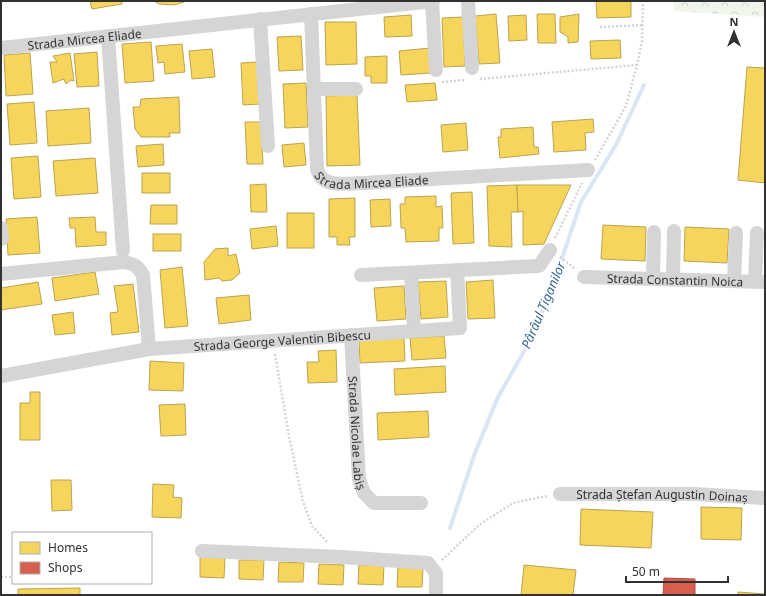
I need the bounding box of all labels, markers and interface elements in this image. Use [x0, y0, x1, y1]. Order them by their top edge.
north arrow [714, 12, 754, 52]
text: N [730, 14, 738, 29]
street label: Strada Mircea Eliade [27, 24, 143, 54]
street label: Strada Mircea Eliade [311, 168, 429, 192]
water label: Pârâul Țiganilor [517, 258, 570, 351]
street label: Strada Constantin Noica [607, 269, 743, 290]
street label: Strada George Valentin Bibescu [193, 326, 371, 354]
street label: Strada Nicolae Labiș [345, 375, 371, 492]
street label: Strada Ștefan Augustin Doinaș [576, 486, 748, 506]
legend [12, 532, 152, 584]
text: Homes [48, 539, 88, 556]
scale bar [626, 558, 728, 584]
text: Shops [48, 559, 83, 576]
text: 50 m [632, 563, 660, 580]

